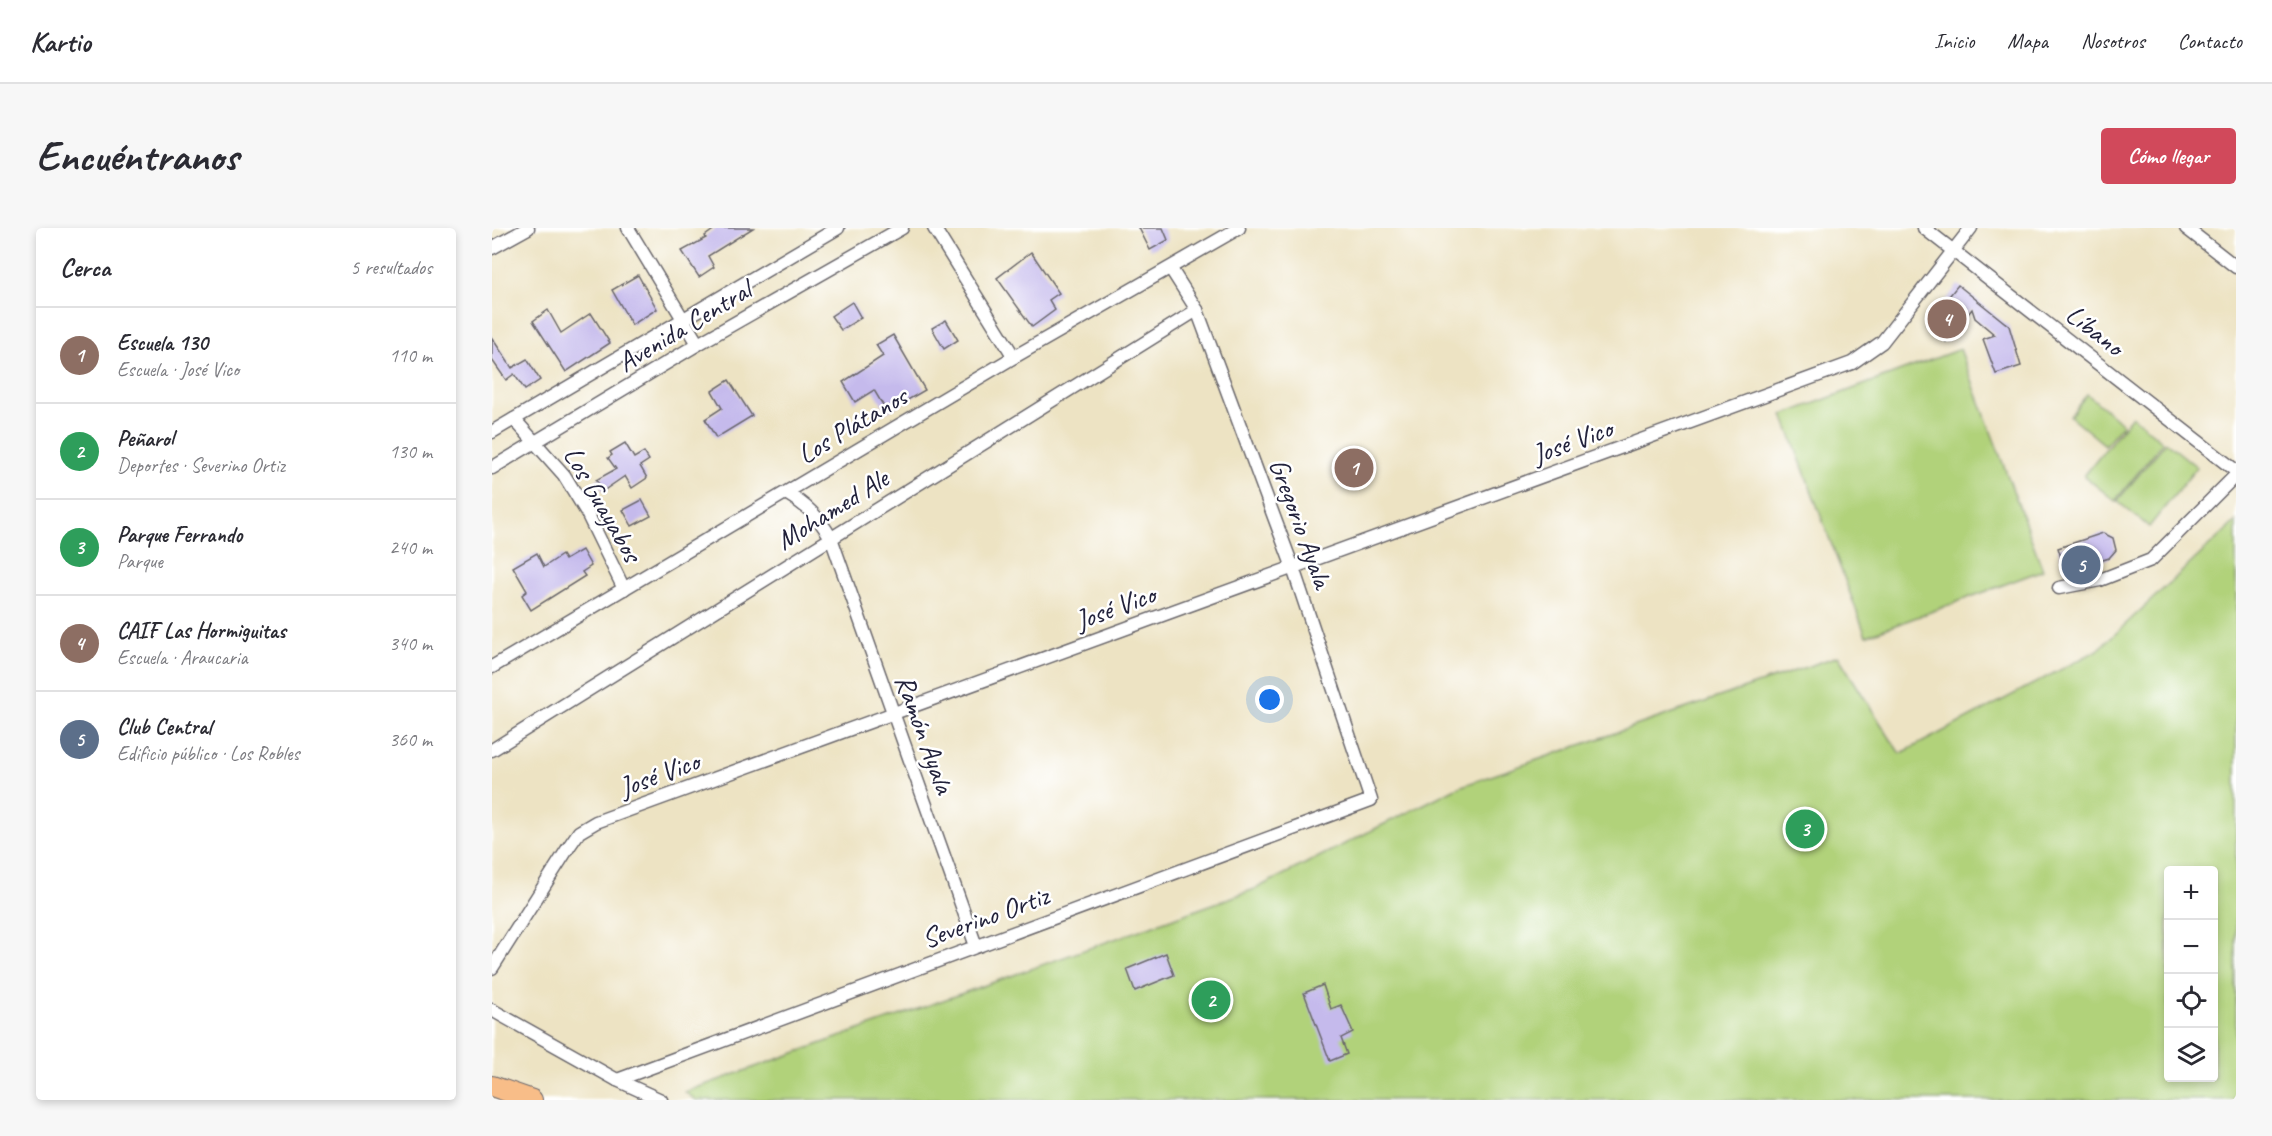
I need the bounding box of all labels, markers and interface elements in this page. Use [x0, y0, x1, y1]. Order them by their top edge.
text: Kartio [30, 24, 91, 59]
text: Inicio [1934, 28, 1974, 54]
text: Mapa [2007, 28, 2048, 54]
text: Nosotros [2081, 28, 2145, 54]
text: Contacto [2178, 28, 2242, 54]
button: Cómo llegar [2101, 128, 2236, 184]
text: Encuéntranos [36, 130, 238, 183]
text: Cerca [60, 251, 110, 284]
text: 5 resultados [350, 255, 432, 280]
street label: Avenida Central [611, 270, 762, 380]
pin: 4 [1928, 296, 1966, 341]
street label: Líbano [2059, 297, 2133, 365]
text: Escuela 130 [117, 329, 208, 357]
text: 1 [75, 343, 84, 368]
text: 110 m [389, 343, 432, 368]
text: Escuela · José Vico [117, 357, 239, 382]
street label: Los Plátanos [791, 377, 915, 471]
street label: José Vico [1525, 409, 1620, 472]
text: Peñarol [117, 425, 174, 453]
text: 2 [75, 439, 84, 464]
text: 130 m [389, 439, 432, 464]
street label: Los Guayabos [556, 440, 651, 570]
pin: 1 [1334, 446, 1374, 490]
text: Deportes · Severino Ortiz [117, 453, 285, 478]
street label: Gregorio Ayala [1261, 453, 1341, 595]
street label: Mohamed Ale [769, 460, 896, 557]
text: Parque Ferrando [117, 521, 242, 549]
text: 3 [75, 535, 84, 560]
text: 240 m [389, 535, 432, 560]
pin: 5 [2062, 542, 2100, 588]
text: Parque [117, 549, 163, 574]
street label: José Vico [1068, 575, 1163, 638]
text: CAIF Las Hormiguitas [117, 617, 286, 645]
text: 4 [75, 631, 84, 656]
text: 340 m [389, 631, 432, 656]
text: Escuela · Araucaria [117, 645, 248, 670]
street label: Ramón Ayala [887, 670, 963, 800]
your location [1255, 685, 1284, 714]
text: Club Central [117, 713, 211, 741]
text: 5 [75, 727, 84, 752]
text: 360 m [389, 727, 432, 752]
text: Edificio público · Los Robles [117, 741, 299, 766]
street label: José Vico [612, 742, 707, 805]
pin: 3 [1786, 806, 1824, 852]
map controls [2164, 866, 2218, 1082]
button: + [2164, 866, 2218, 920]
street label: Severino Ortiz [917, 877, 1055, 956]
button: − [2164, 920, 2218, 974]
button: locate [2164, 974, 2218, 1028]
pin: 2 [1192, 978, 1230, 1022]
button: layers [2164, 1028, 2218, 1082]

